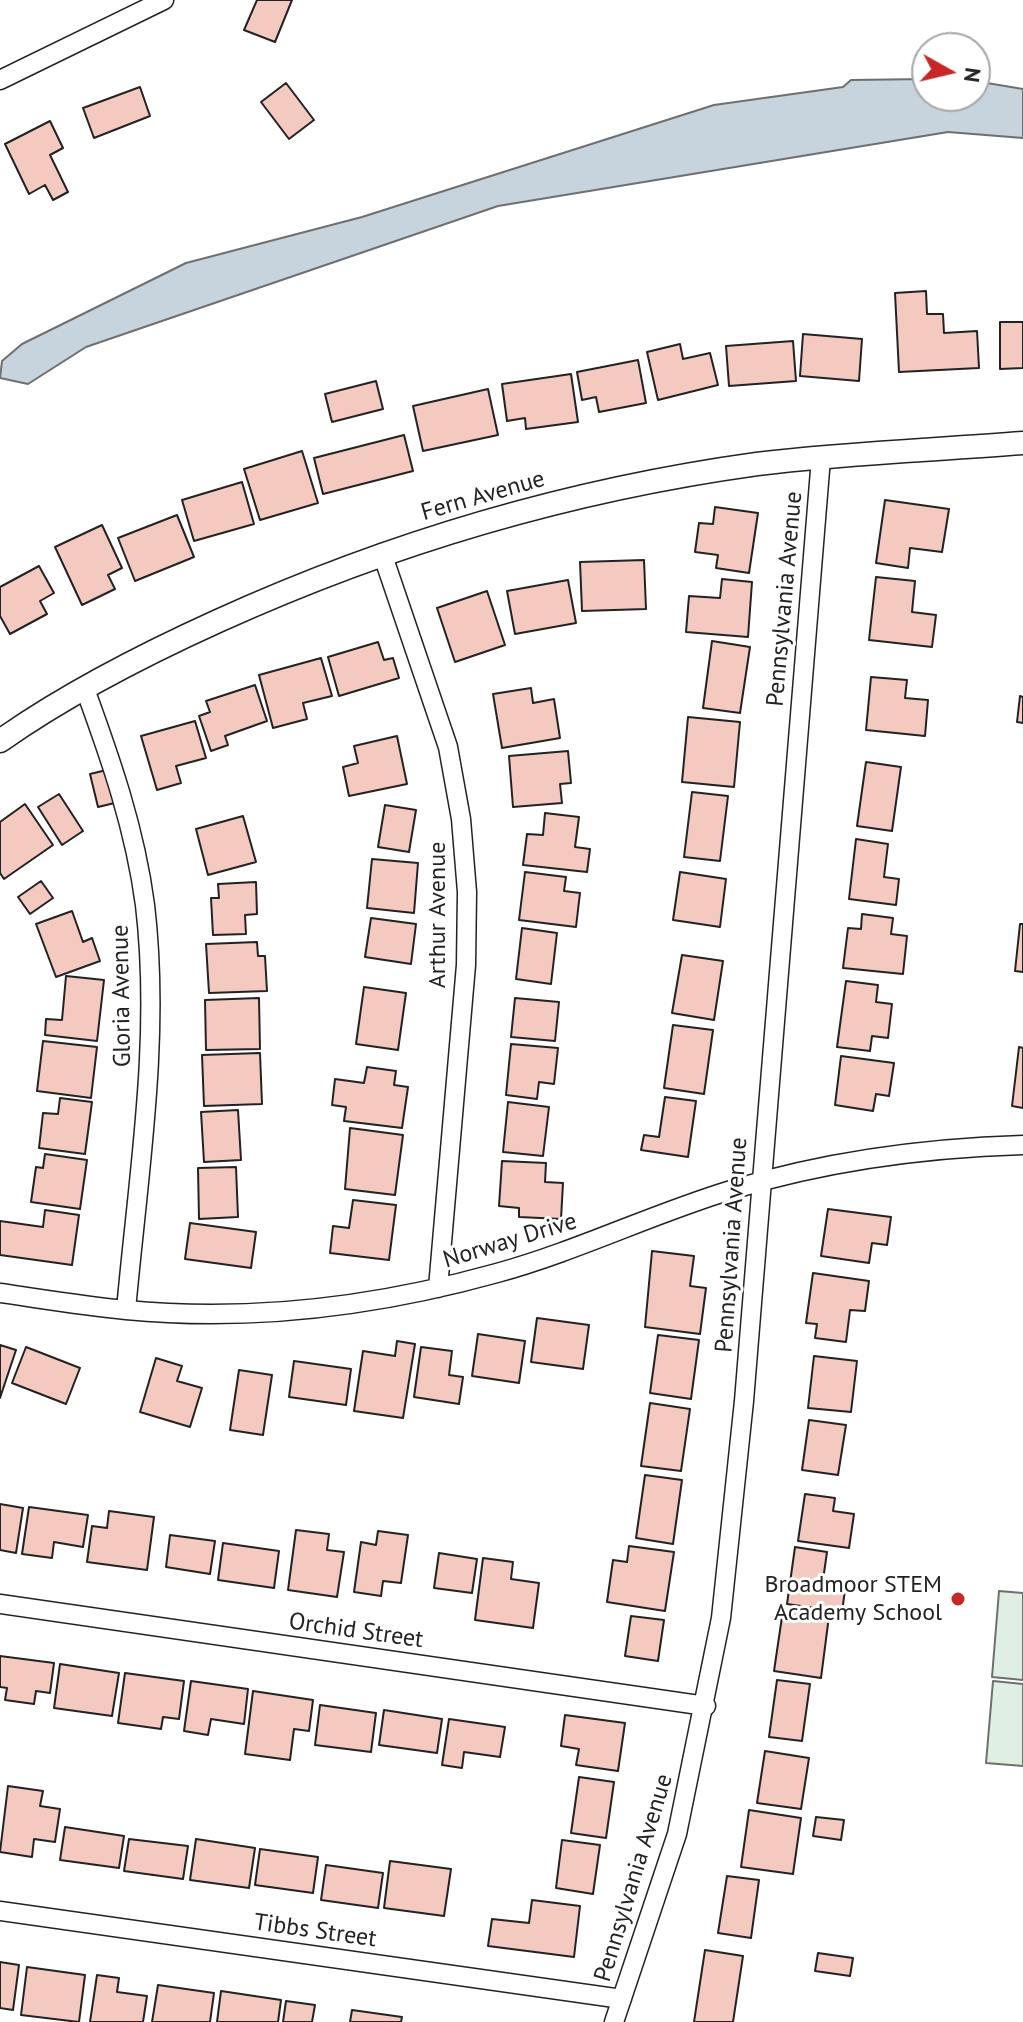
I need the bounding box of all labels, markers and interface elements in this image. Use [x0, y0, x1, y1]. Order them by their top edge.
north arrow [911, 32, 991, 112]
text: N [958, 66, 988, 84]
street label: Fern Avenue [418, 465, 548, 527]
street label: Pennsylvania Avenue [761, 490, 809, 708]
street label: Arthur Avenue [424, 842, 452, 988]
street label: Gloria Avenue [106, 925, 138, 1067]
street label: Pennsylvania Avenue [710, 1136, 754, 1354]
street label: Norway Drive [440, 1207, 580, 1275]
place label: Broadmoor STEM Academy School [764, 1571, 942, 1627]
marker: Broadmoor STEM Academy School [949, 1590, 967, 1608]
street label: Orchid Street [287, 1607, 425, 1655]
street label: Pennsylvania Avenue [589, 1771, 679, 1985]
street label: Tibbs Street [252, 1908, 378, 1954]

